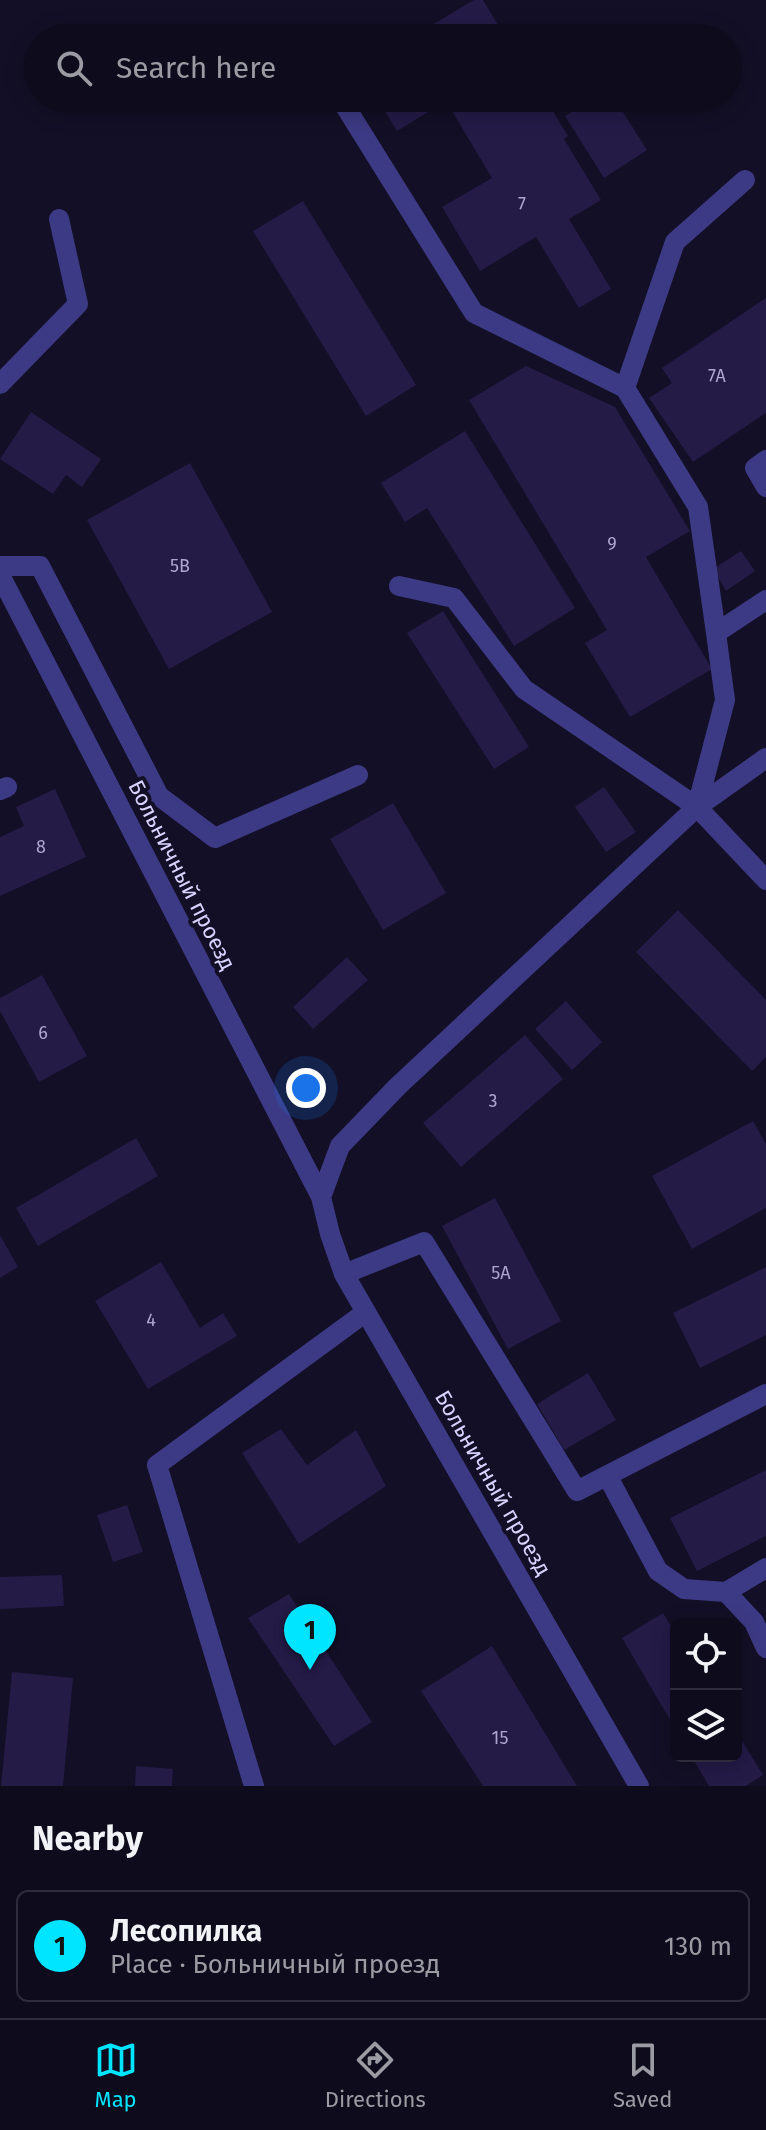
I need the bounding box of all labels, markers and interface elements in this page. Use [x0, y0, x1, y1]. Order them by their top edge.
search box [24, 24, 742, 112]
icon: search [52, 46, 96, 90]
text: Search here [116, 50, 276, 86]
house number: 7 [518, 193, 526, 215]
house number: 7А [708, 365, 727, 387]
house number: 9 [607, 533, 617, 555]
house number: 5В [170, 555, 190, 577]
street label: Больничный проезд [122, 776, 242, 974]
house number: 8 [36, 836, 46, 858]
house number: 6 [38, 1022, 48, 1044]
your location [286, 1068, 326, 1108]
house number: 3 [489, 1090, 497, 1112]
house number: 5А [491, 1262, 511, 1284]
house number: 4 [146, 1309, 156, 1331]
street label: Больничный проезд [429, 1386, 557, 1580]
pin: 1 [284, 1604, 336, 1670]
map controls [670, 1618, 742, 1762]
button: locate [670, 1618, 742, 1690]
button: layers [670, 1690, 742, 1762]
house number: 15 [492, 1727, 508, 1749]
text: Nearby [32, 1818, 143, 1859]
text: Лесопилка [110, 1913, 262, 1949]
text: 1 [54, 1931, 66, 1962]
text: 130 m [664, 1931, 732, 1962]
text: Place · Больничный проезд [110, 1949, 440, 1980]
tab: Map [94, 2038, 138, 2113]
tab: Directions [325, 2038, 426, 2113]
tab: Saved [613, 2038, 672, 2113]

